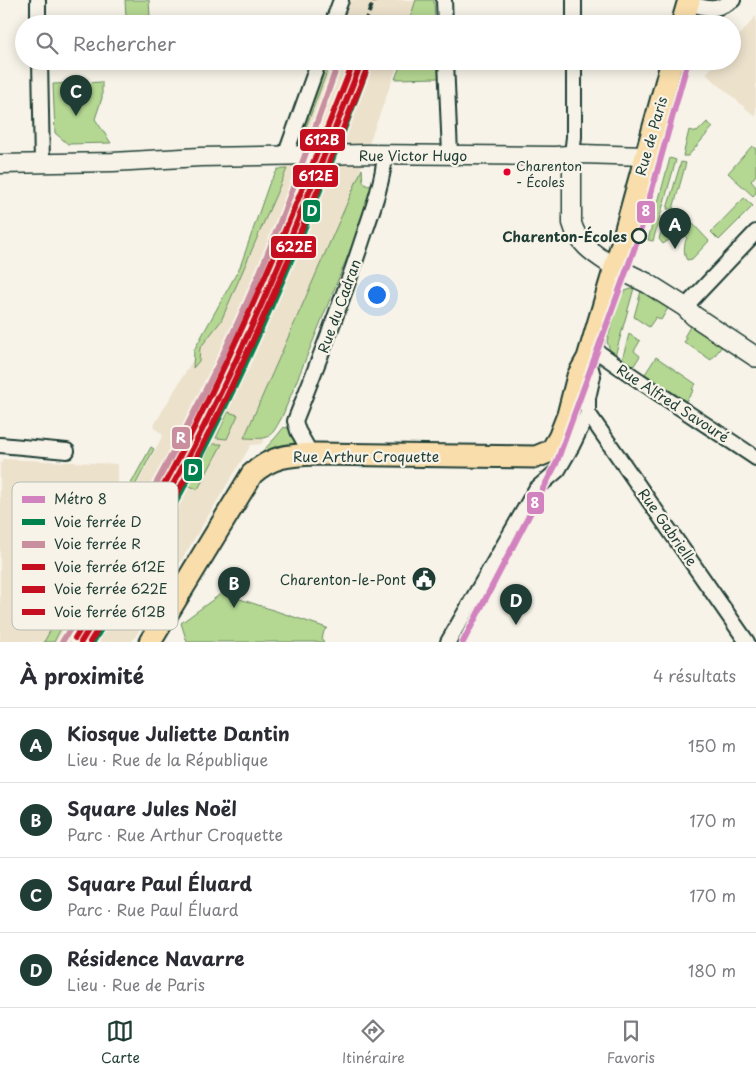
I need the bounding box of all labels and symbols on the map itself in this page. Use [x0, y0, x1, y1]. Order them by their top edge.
pin: C [60, 75, 92, 116]
street label: Rue de Paris [630, 94, 672, 178]
line badge: 612B [299, 128, 346, 152]
text: 612B [305, 129, 339, 150]
street label: Rue Victor Hugo [359, 145, 467, 166]
place label: Charenton - Écoles [516, 156, 582, 191]
line badge: 612E [292, 164, 339, 188]
text: 612E [299, 165, 333, 186]
marker: Charenton - Écoles [502, 167, 512, 177]
line badge: D [302, 199, 321, 223]
text: D [306, 200, 318, 221]
line badge: 8 [636, 200, 656, 224]
text: 8 [642, 200, 651, 221]
pin: A [659, 208, 691, 249]
place label: Charenton-Écoles [502, 226, 627, 247]
marker: Charenton-Écoles [631, 228, 647, 244]
line badge: 622E [270, 235, 317, 259]
text: 622E [276, 236, 313, 257]
street label: Rue du Cadran [312, 256, 366, 356]
your location [364, 282, 390, 308]
street label: Rue Alfred Savouré [613, 359, 734, 447]
line badge: R [171, 426, 191, 450]
text: R [176, 427, 186, 448]
street label: Rue Arthur Croquette [293, 446, 439, 467]
line badge: D [183, 458, 203, 482]
text: D [187, 459, 199, 480]
legend [12, 482, 178, 630]
street label: Rue Gabrielle [633, 484, 703, 570]
text: Métro 8 [54, 488, 107, 509]
line badge: 8 [526, 491, 545, 515]
text: 8 [531, 492, 540, 513]
text: Voie ferrée D [54, 511, 142, 532]
text: Voie ferrée R [54, 533, 141, 554]
text: Voie ferrée 612E [54, 556, 166, 577]
public building icon: Charenton-le-Pont [411, 566, 437, 592]
pin: B [218, 567, 250, 608]
place label: Charenton-le-Pont [280, 569, 406, 590]
text: Voie ferrée 622E [54, 578, 168, 599]
pin: D [500, 584, 532, 625]
text: Voie ferrée 612B [54, 601, 165, 622]

